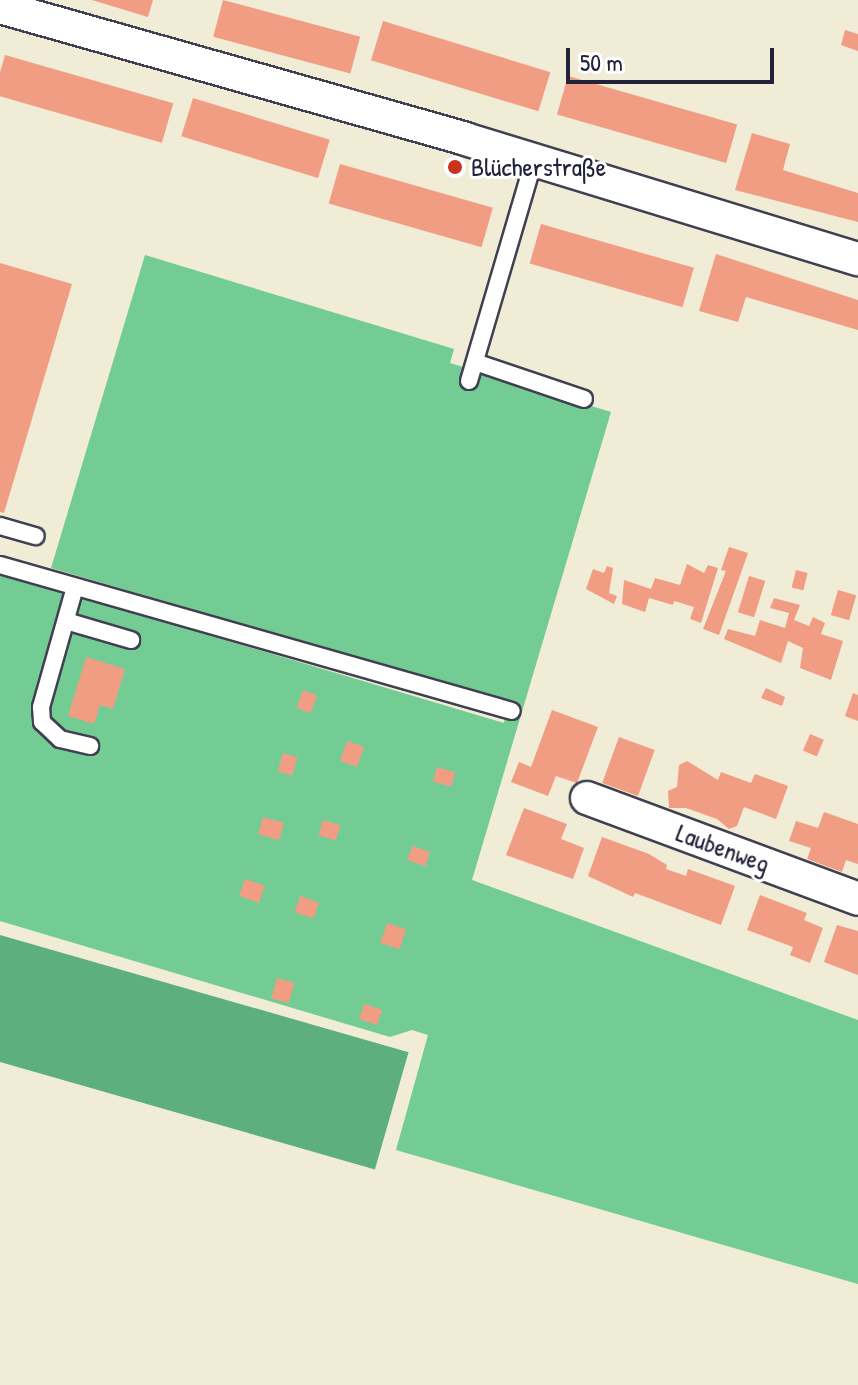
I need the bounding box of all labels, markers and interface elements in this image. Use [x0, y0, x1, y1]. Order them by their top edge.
scale bar [570, 32, 778, 82]
text: 50 m [580, 46, 623, 78]
place label: Blücherstraße [471, 151, 606, 183]
marker: Blücherstraße [446, 158, 464, 176]
street label: Laubenweg [672, 817, 774, 879]

